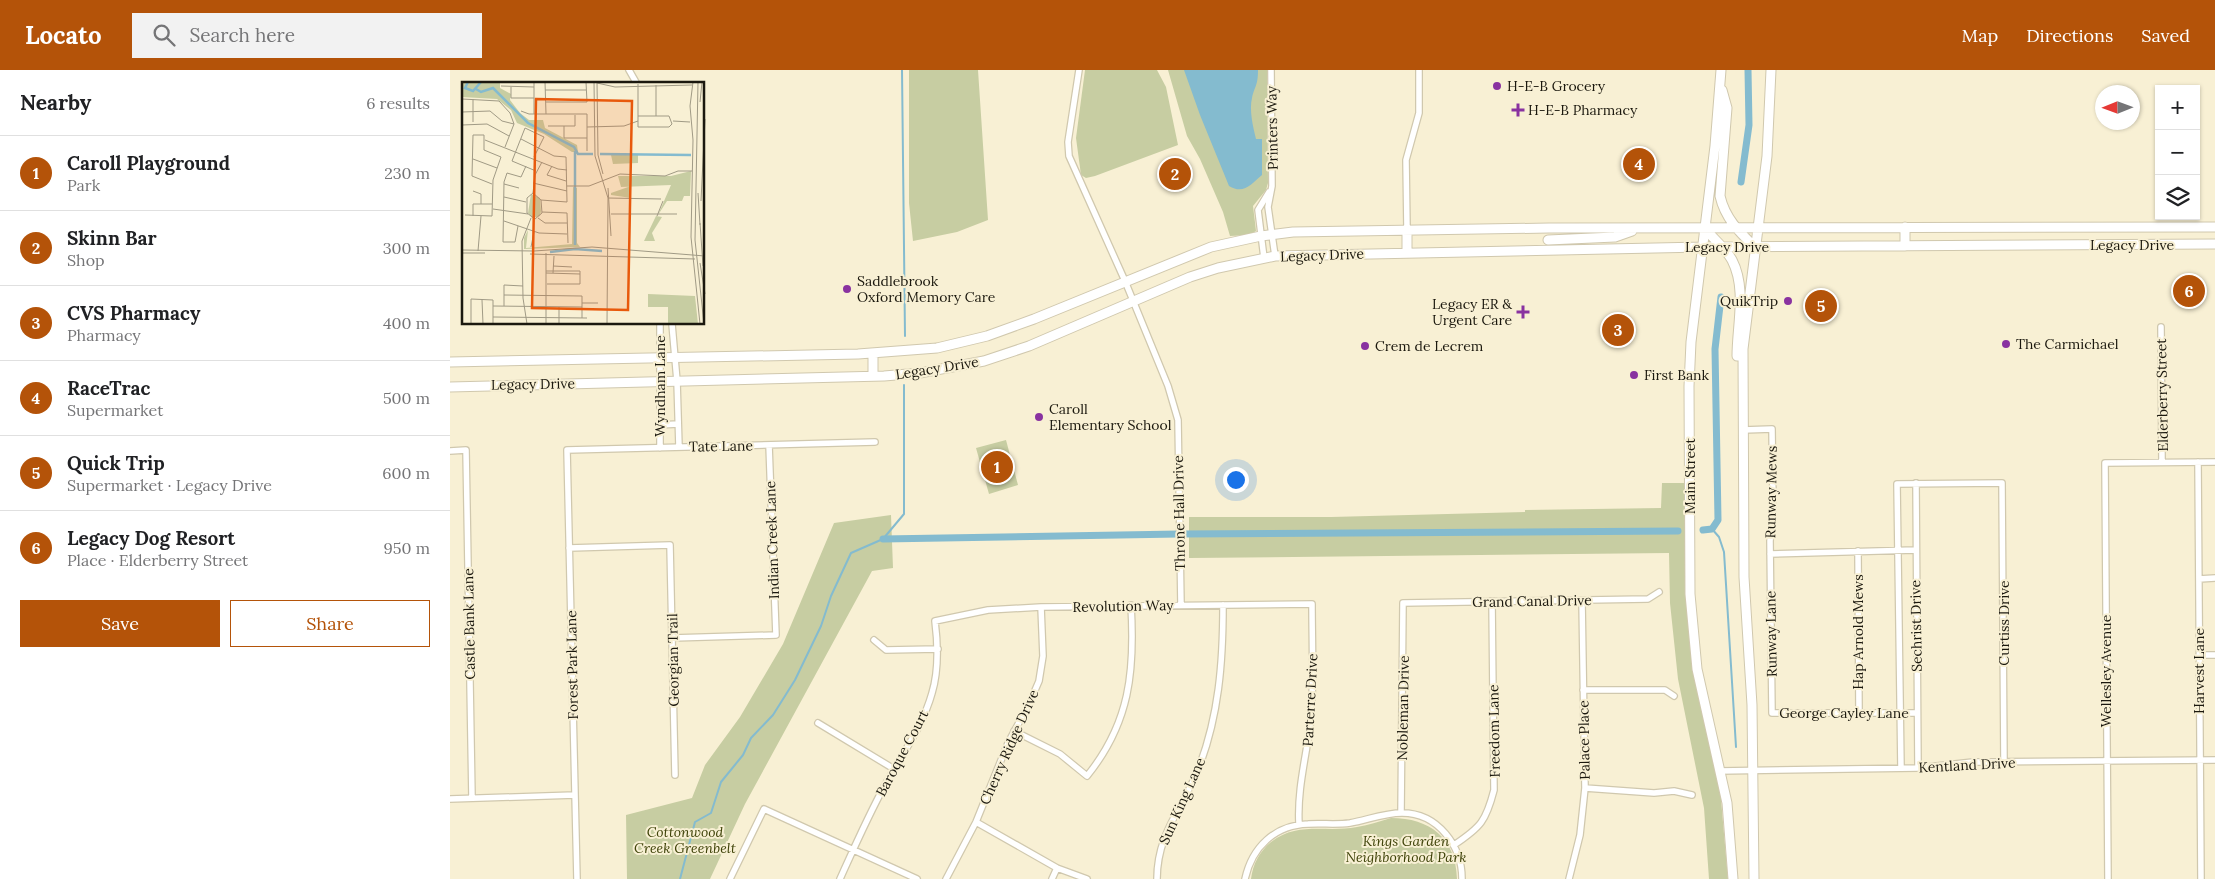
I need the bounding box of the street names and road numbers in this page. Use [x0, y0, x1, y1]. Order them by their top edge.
street label: Printers Way [1262, 85, 1282, 170]
street label: Legacy Drive [2090, 236, 2174, 254]
street label: Legacy Drive [1685, 238, 1769, 256]
street label: Legacy Drive [1280, 245, 1365, 265]
street label: Wyndham Lane [651, 335, 669, 437]
street label: Elderberry Street [2152, 338, 2172, 452]
street label: Legacy Drive [894, 352, 980, 383]
street label: Legacy Drive [491, 374, 576, 394]
street label: Tate Lane [689, 436, 754, 456]
street label: Main Street [1681, 437, 1699, 514]
street label: Runway Mews [1761, 446, 1781, 538]
street label: Throne Hall Drive [1169, 455, 1189, 571]
street label: Indian Creek Lane [761, 480, 783, 600]
street label: Castle Bank Lane [459, 568, 479, 680]
street label: Hap Arnold Mews [1849, 574, 1867, 690]
street label: Sechrist Drive [1906, 580, 1926, 672]
street label: Curtiss Drive [1995, 580, 2013, 666]
street label: Runway Lane [1761, 590, 1781, 677]
street label: Grand Canal Drive [1472, 591, 1592, 611]
street label: Revolution Way [1072, 596, 1174, 616]
street label: Forest Park Lane [562, 610, 582, 720]
street label: Georgian Trail [663, 613, 683, 707]
street label: Wellesley Avenue [2097, 614, 2115, 727]
street label: Harvest Lane [2190, 628, 2208, 714]
street label: Parterre Drive [1299, 653, 1321, 747]
street label: Nobleman Drive [1393, 655, 1413, 761]
street label: Freedom Lane [1484, 684, 1504, 778]
street label: Cherry Ridge Drive [976, 686, 1043, 807]
street label: Palace Place [1574, 700, 1594, 780]
street label: George Cayley Lane [1779, 704, 1909, 722]
street label: Baroque Court [872, 706, 933, 799]
street label: Kentland Drive [1918, 753, 2016, 777]
street label: Sun King Lane [1155, 754, 1209, 847]

